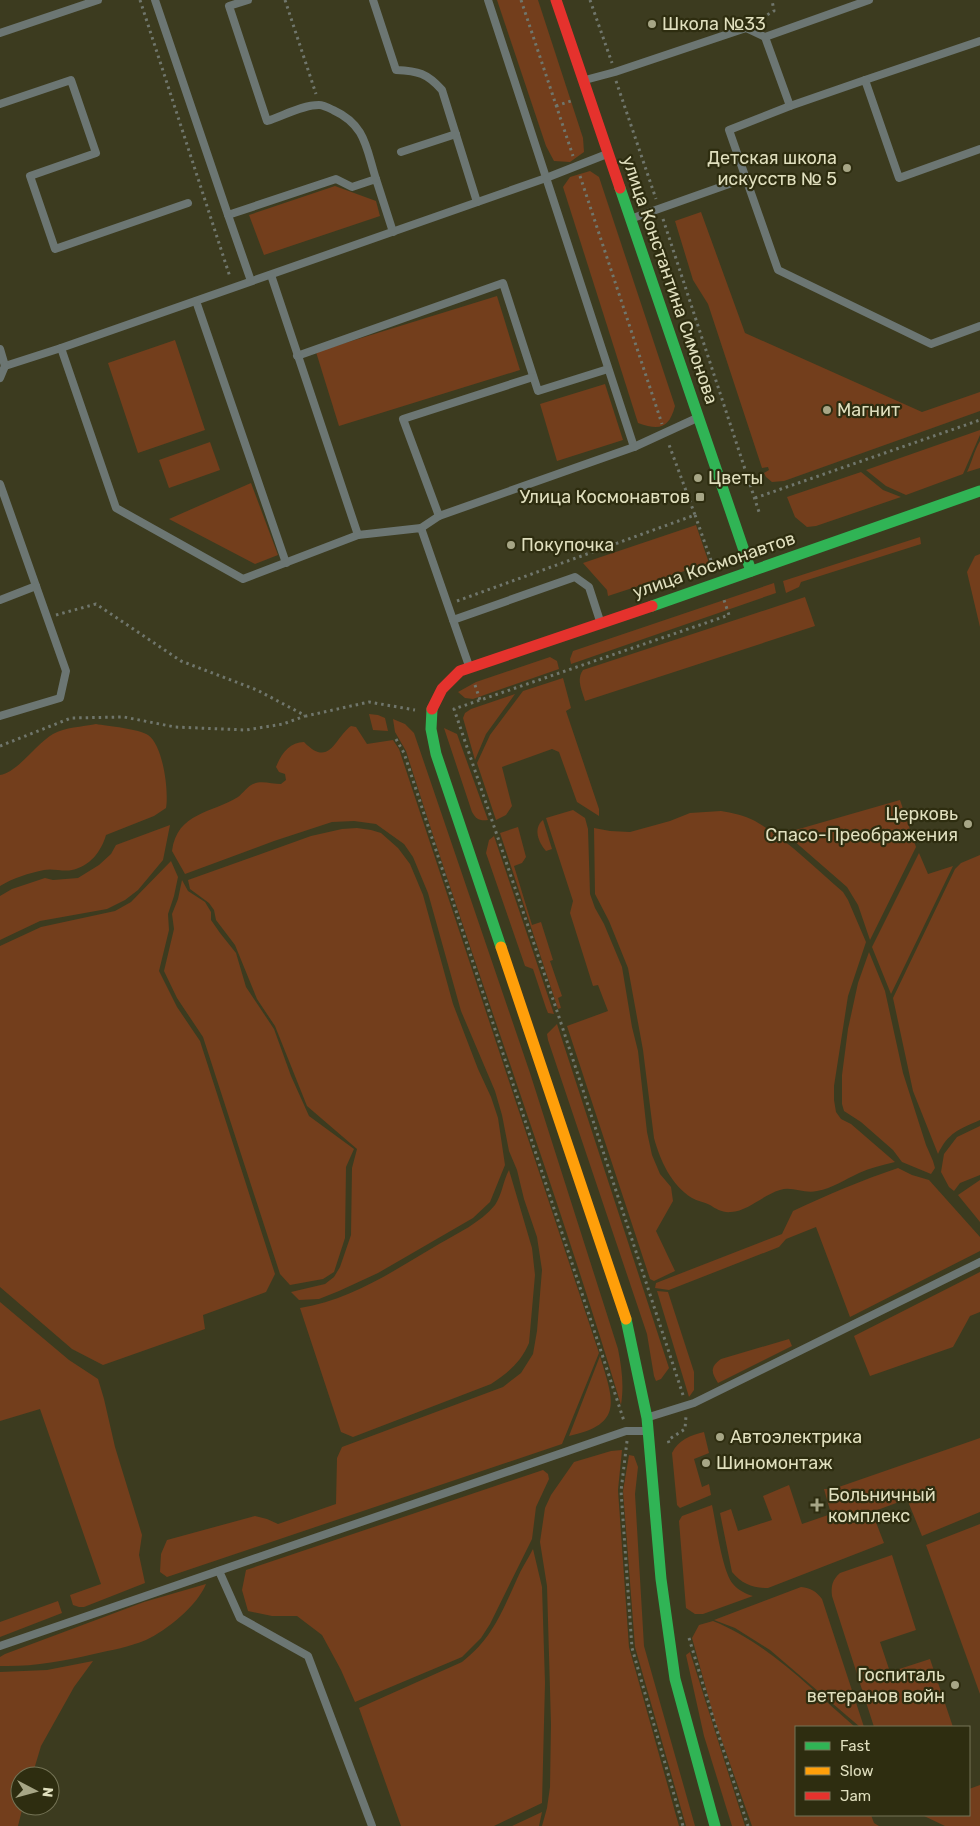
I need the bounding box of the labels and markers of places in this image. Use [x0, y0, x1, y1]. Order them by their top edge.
place label: Школа №33 [662, 13, 766, 35]
marker: Школа №33 [646, 18, 658, 30]
place label: Детская школа искусств № 5 [707, 147, 837, 190]
marker: Детская школа искусств № 5 [841, 162, 853, 174]
place label: Магнит [837, 399, 900, 421]
marker: Магнит [821, 404, 833, 416]
place label: Цветы [708, 467, 763, 489]
marker: Цветы [692, 472, 704, 484]
place label: Улица Космонавтов [519, 486, 690, 508]
marker: Улица Космонавтов [694, 491, 706, 503]
place label: Покупочка [521, 534, 614, 556]
marker: Покупочка [505, 539, 517, 551]
place label: Церковь Спасо-Преображения [765, 803, 958, 846]
marker: Церковь Спасо-Преображения [962, 818, 974, 830]
place label: Автоэлектрика [730, 1426, 862, 1448]
marker: Автоэлектрика [714, 1431, 726, 1443]
place label: Шиномонтаж [716, 1452, 833, 1474]
marker: Шиномонтаж [700, 1457, 712, 1469]
place label: Больничный комплекс [828, 1484, 936, 1527]
marker: Больничный комплекс [810, 1498, 824, 1512]
place label: Госпиталь ветеранов войн [807, 1664, 945, 1707]
marker: Госпиталь ветеранов войн [949, 1679, 961, 1691]

